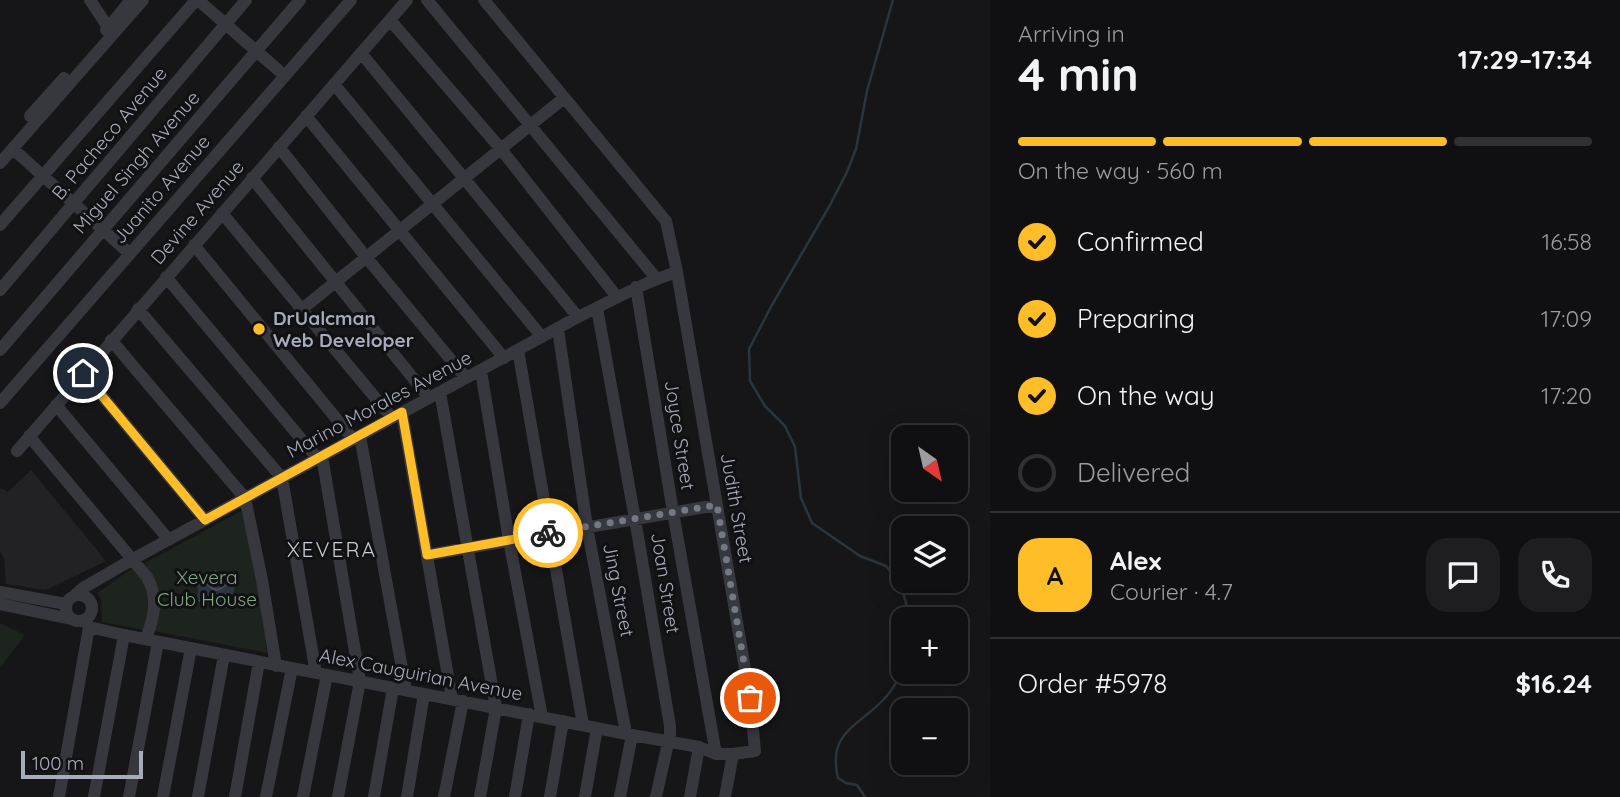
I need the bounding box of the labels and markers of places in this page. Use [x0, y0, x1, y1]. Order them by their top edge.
place label: DrUalcman Web Developer [273, 306, 414, 352]
marker: DrUalcman Web Developer [251, 321, 267, 337]
pin [53, 343, 113, 403]
pin [720, 668, 780, 728]

